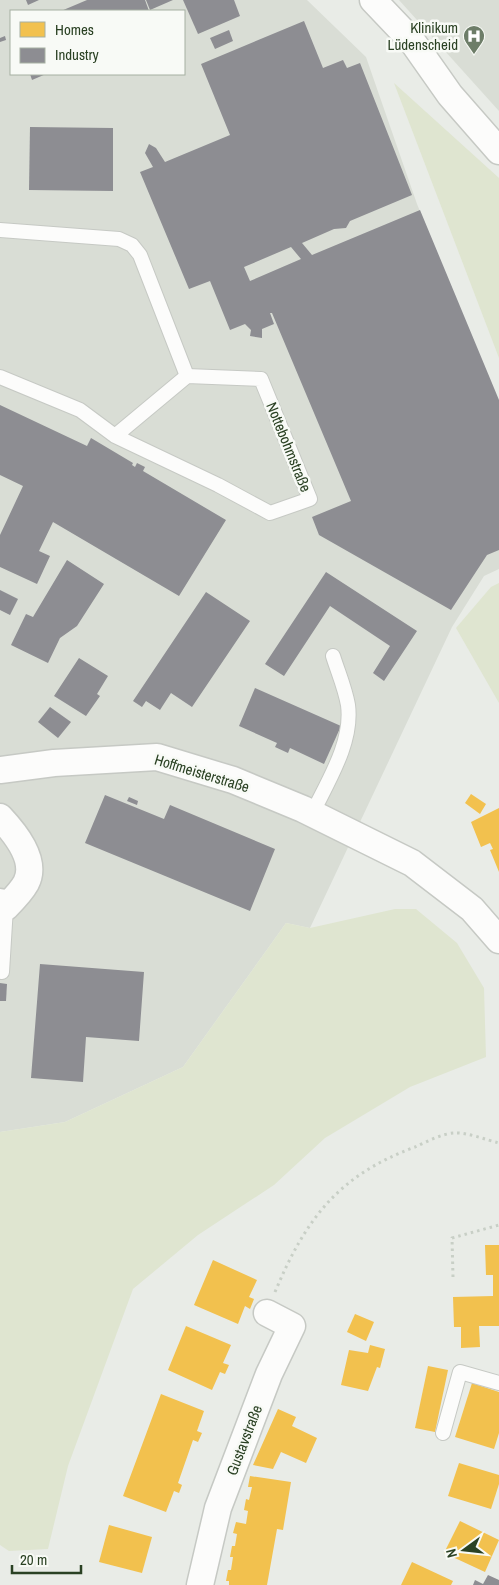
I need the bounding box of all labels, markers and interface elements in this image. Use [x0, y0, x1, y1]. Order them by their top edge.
legend [10, 10, 185, 75]
place label: Klinikum Lüdenscheid [388, 17, 458, 55]
text: Homes [55, 19, 94, 40]
hospital icon: Klinikum Lüdenscheid [462, 24, 486, 55]
text: Industry [55, 44, 100, 65]
street label: Nottebohmstraße [261, 399, 317, 495]
street label: Hoffmeisterstraße [152, 749, 252, 797]
street label: Gustavstraße [221, 1402, 267, 1478]
north arrow [439, 1525, 489, 1575]
scale bar [12, 1542, 81, 1574]
text: N [442, 1547, 461, 1560]
text: 20 m [20, 1549, 47, 1570]

